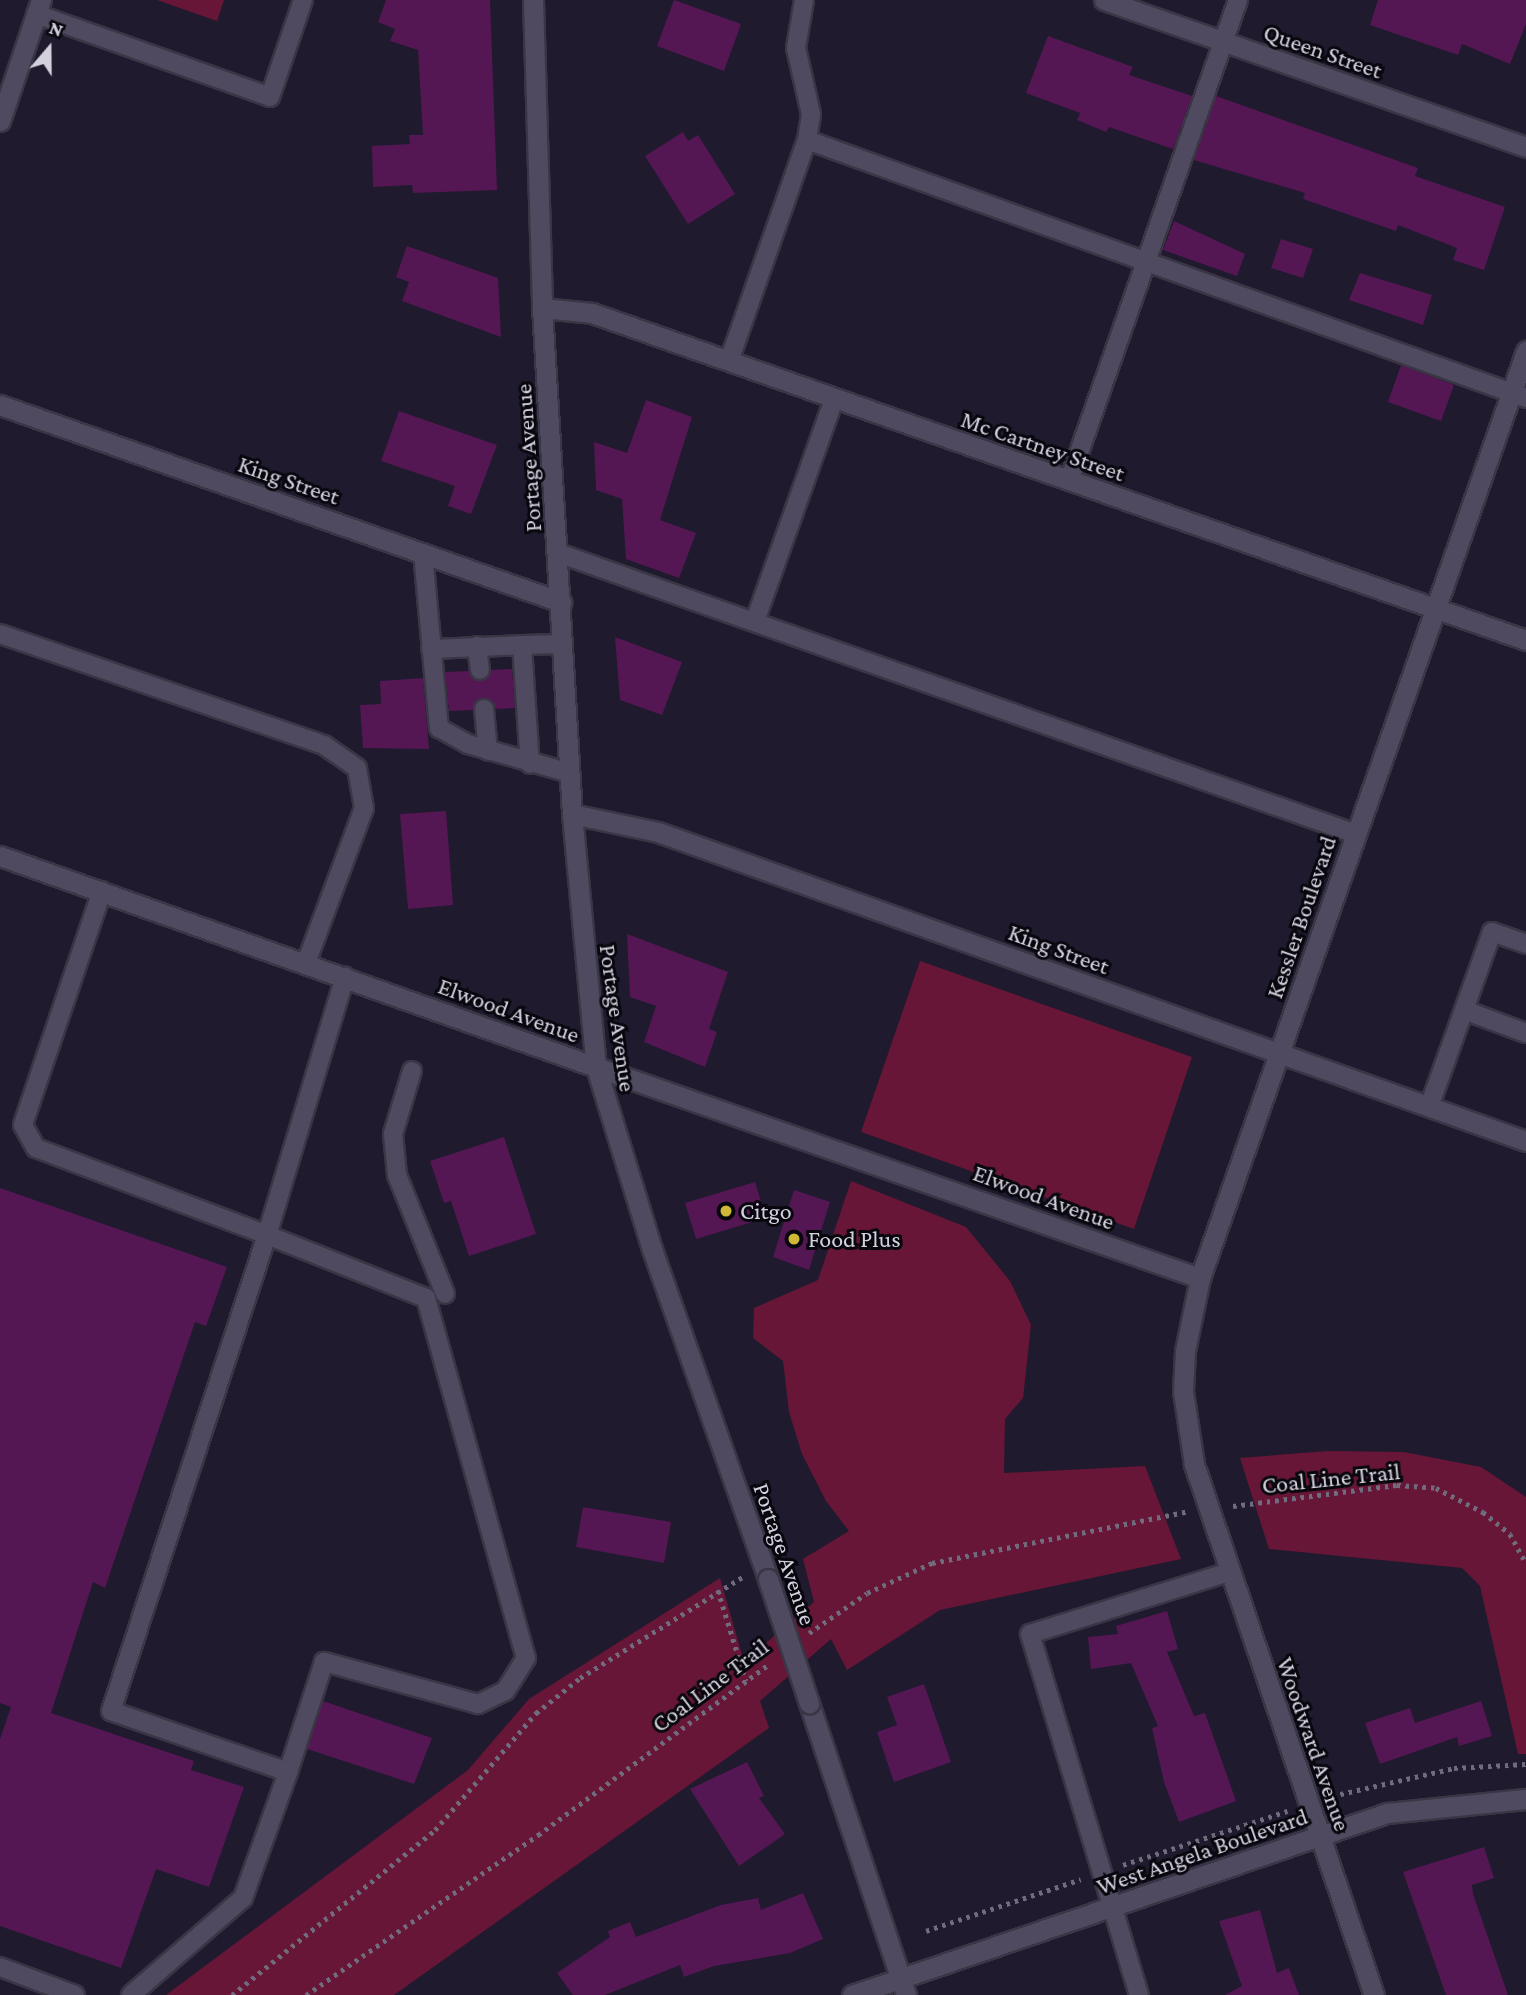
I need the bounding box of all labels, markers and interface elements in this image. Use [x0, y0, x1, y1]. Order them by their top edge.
north arrow [14, 14, 84, 84]
text: N [47, 17, 66, 41]
street label: Queen Street [1260, 17, 1386, 85]
street label: Portage Avenue [508, 383, 548, 533]
street label: Mc Cartney Street [957, 405, 1129, 487]
street label: King Street [235, 449, 343, 511]
street label: Kessler Boulevard [1260, 832, 1342, 1002]
street label: King Street [1005, 917, 1113, 981]
street label: Portage Avenue [593, 943, 643, 1093]
street label: Elwood Avenue [434, 971, 584, 1049]
street label: Elwood Avenue [969, 1158, 1119, 1236]
place label: Citgo [740, 1197, 792, 1225]
marker: Citgo [718, 1203, 734, 1219]
place label: Food Plus [808, 1225, 901, 1253]
marker: Food Plus [786, 1231, 802, 1247]
street label: Coal Line Trail [1260, 1456, 1402, 1500]
street label: Portage Avenue [747, 1479, 823, 1629]
street label: Coal Line Trail [646, 1632, 774, 1738]
street label: Woodward Avenue [1271, 1653, 1357, 1835]
street label: West Angela Boulevard [1093, 1801, 1311, 1901]

